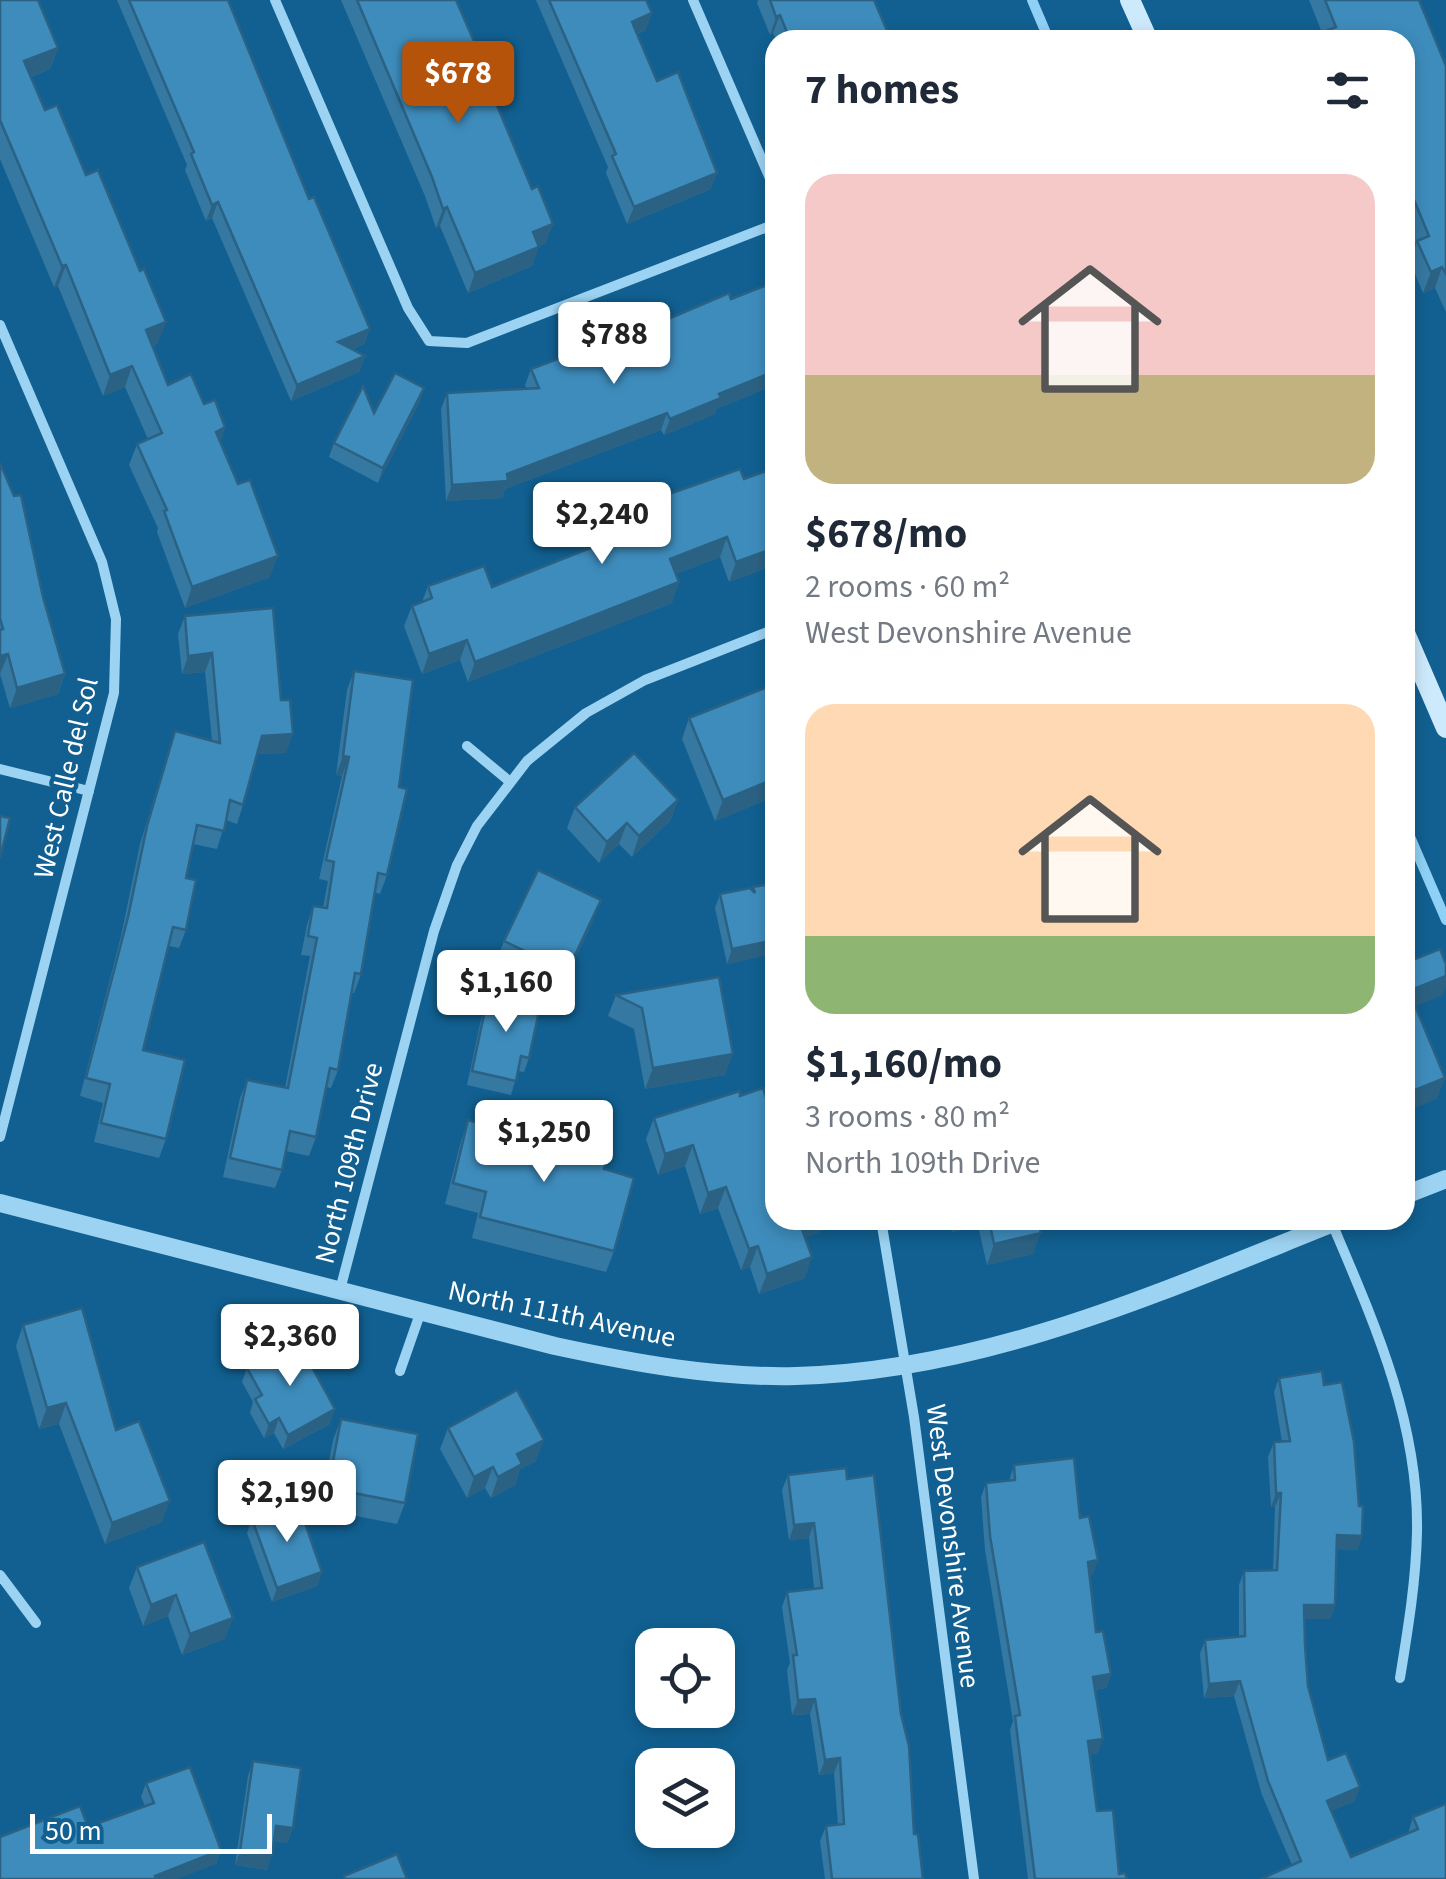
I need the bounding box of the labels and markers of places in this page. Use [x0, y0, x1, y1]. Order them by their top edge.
pin: $678 [399, 41, 517, 126]
pin: $788 [555, 302, 673, 387]
pin: $2,240 [521, 482, 683, 567]
pin: $1,160 [425, 950, 587, 1035]
pin: $1,250 [463, 1100, 625, 1185]
pin: $2,360 [209, 1304, 371, 1389]
pin: $2,190 [206, 1460, 368, 1545]

